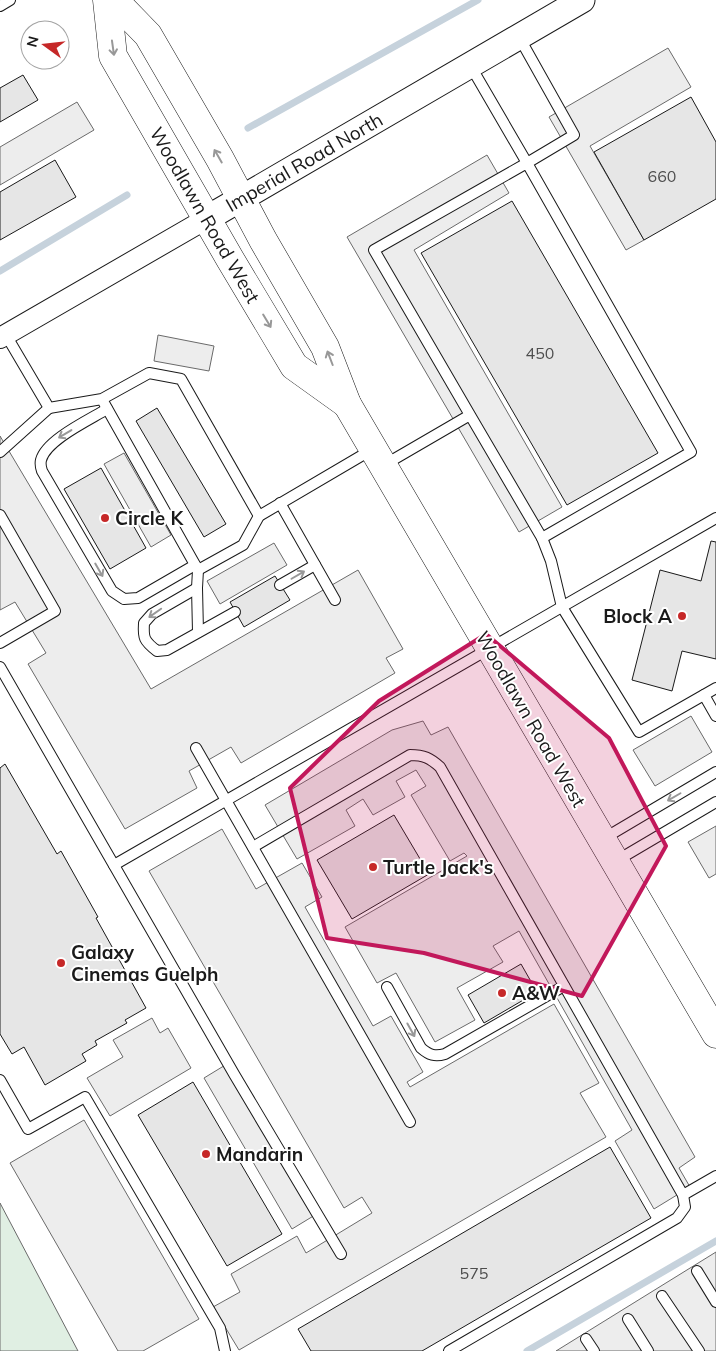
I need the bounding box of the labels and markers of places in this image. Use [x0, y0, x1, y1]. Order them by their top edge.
place label: Circle K [115, 506, 184, 530]
marker: Circle K [99, 512, 111, 524]
place label: Block A [603, 604, 673, 628]
marker: Block A [676, 610, 688, 622]
place label: Turtle Jack's [383, 855, 493, 879]
marker: Turtle Jack's [367, 861, 379, 873]
place label: Galaxy Cinemas Guelph [71, 940, 218, 986]
marker: Galaxy Cinemas Guelph [55, 957, 67, 969]
place label: A&W [512, 981, 560, 1005]
marker: A&W [496, 987, 508, 999]
place label: Mandarin [216, 1142, 303, 1166]
marker: Mandarin [200, 1148, 212, 1160]

